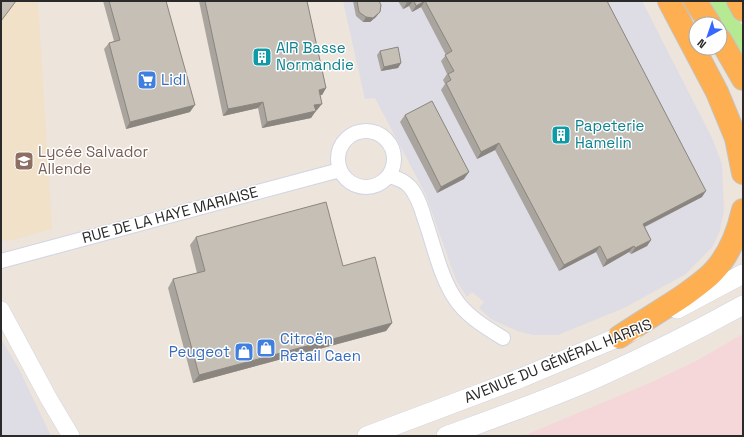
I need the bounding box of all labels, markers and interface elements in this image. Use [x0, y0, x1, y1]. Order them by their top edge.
north arrow [688, 16, 728, 56]
text: N [694, 36, 709, 51]
place label: AIR Basse Normandie [276, 38, 354, 74]
building icon: AIR Basse Normandie [251, 46, 273, 68]
supermarket icon: Lidl [136, 69, 158, 91]
place label: Lidl [161, 70, 186, 89]
place label: Papeterie Hamelin [575, 116, 645, 152]
building icon: Papeterie Hamelin [550, 124, 572, 146]
place label: Lycée Salvador Allende [38, 142, 149, 178]
school or university icon: Lycée Salvador Allende [13, 150, 35, 172]
street label: RUE DE LA HAYE MARIAISE [80, 182, 260, 247]
street label: AVENUE DU GÉNÉRAL HARRIS [461, 314, 654, 407]
place label: Citroën Retail Caen [280, 329, 361, 365]
shop icon: Citroën Retail Caen [255, 337, 277, 359]
shop icon: Peugeot [233, 341, 255, 363]
place label: Peugeot [169, 342, 230, 361]

